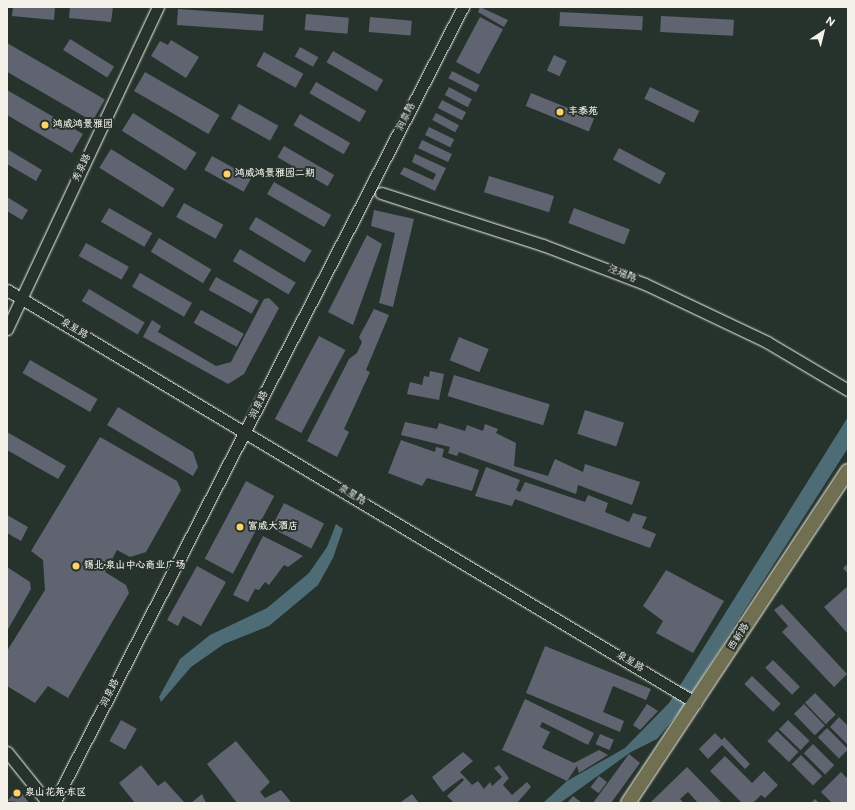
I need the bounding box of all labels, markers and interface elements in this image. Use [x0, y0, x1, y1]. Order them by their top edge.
north arrow [803, 12, 843, 52]
text: N [823, 14, 837, 29]
street label: 润泉路 [394, 101, 418, 133]
place label: 丰泰苑 [568, 106, 598, 118]
marker: 丰泰苑 [555, 107, 565, 117]
place label: 鸿威鸿景雅园 [53, 119, 113, 131]
marker: 鸿威鸿景雅园 [40, 120, 50, 130]
street label: 秀泉路 [70, 152, 94, 184]
place label: 鸿威鸿景雅园二期 [235, 168, 315, 180]
marker: 鸿威鸿景雅园二期 [222, 169, 232, 179]
street label: 泾瑞路 [606, 263, 638, 285]
street label: 泉星路 [58, 316, 90, 342]
street label: 润泉路 [247, 389, 271, 421]
street label: 泉星路 [336, 482, 368, 508]
place label: 富威大酒店 [248, 521, 298, 533]
marker: 富威大酒店 [235, 522, 245, 532]
place label: 锡北·泉山中心商业广场 [84, 560, 186, 572]
marker: 锡北·泉山中心商业广场 [71, 561, 81, 571]
street label: 西新路 [726, 621, 752, 653]
street label: 泉星路 [614, 649, 646, 675]
street label: 润泉路 [98, 677, 122, 709]
place label: 泉山花苑·东区 [25, 787, 87, 799]
marker: 泉山花苑·东区 [12, 788, 22, 798]

